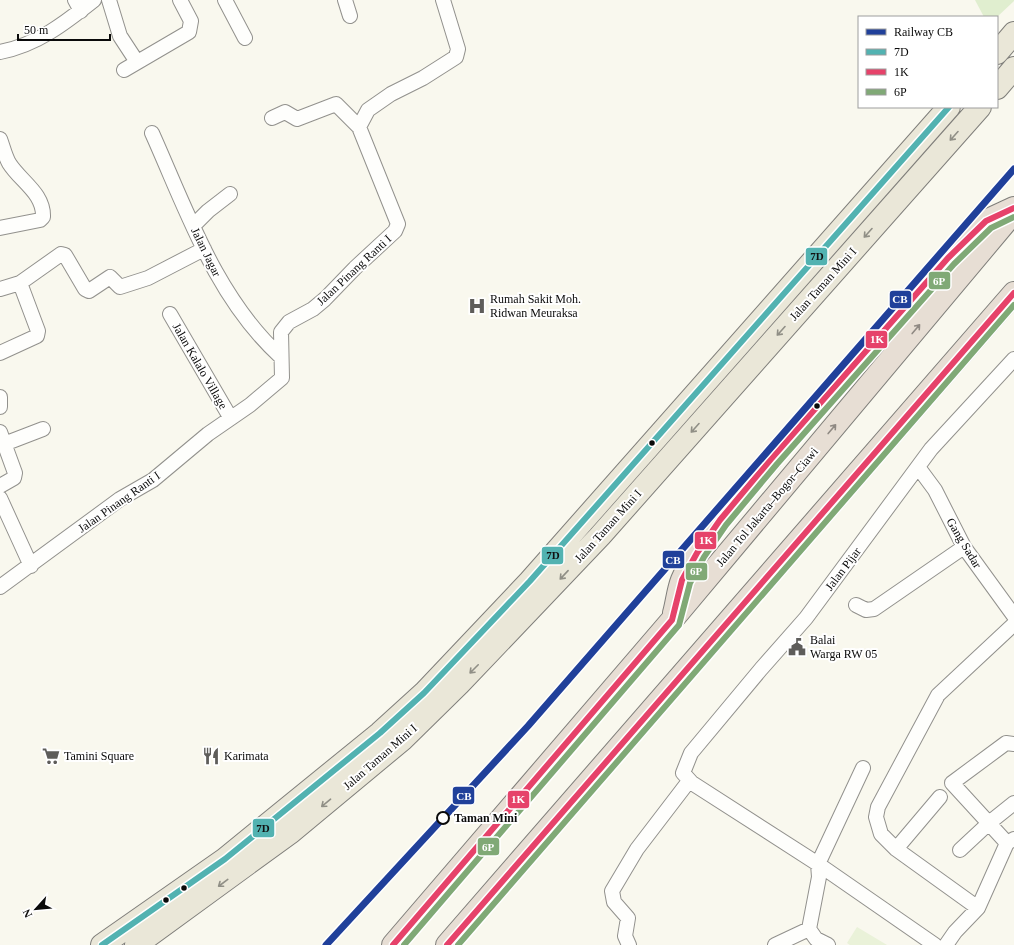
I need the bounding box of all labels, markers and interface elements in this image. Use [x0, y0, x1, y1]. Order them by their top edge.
scale bar [18, 16, 110, 42]
legend [858, 16, 998, 108]
text: 50 m [24, 23, 49, 37]
text: Railway CB [894, 25, 953, 39]
text: 7D [894, 45, 909, 59]
text: 1K [894, 65, 909, 79]
text: 6P [894, 85, 907, 99]
one-way arrow [949, 131, 959, 141]
street label: Jalan Jagar [188, 225, 224, 279]
one-way arrow [863, 228, 872, 239]
street label: Jalan Pinang Ranti I [314, 232, 394, 308]
street label: Jalan Taman Mini I [787, 245, 859, 323]
line badge: 7D [805, 247, 828, 266]
text: 7D [810, 250, 824, 262]
line badge: 6P [928, 271, 951, 290]
text: 6P [933, 275, 945, 287]
line badge: CB [889, 290, 912, 309]
place label: Rumah Sakit Moh. Ridwan Meuraksa [490, 292, 581, 320]
text: CB [892, 293, 908, 305]
hospital icon: Rumah Sakit Moh. Ridwan Meuraksa [467, 296, 487, 316]
street label: Jalan Kalalo Village [170, 320, 230, 412]
one-way arrow [911, 324, 920, 335]
one-way arrow [777, 326, 786, 336]
line badge: 1K [865, 330, 888, 349]
text: 1K [870, 333, 884, 345]
unlabelled marker [812, 401, 822, 411]
one-way arrow [691, 423, 700, 433]
one-way arrow [828, 424, 837, 434]
unlabelled marker [647, 438, 657, 448]
street label: Jalan Tol Jakarta–Bogor–Ciawi [713, 444, 821, 569]
street label: Jalan Pinang Ranti I [75, 468, 163, 536]
street label: Jalan Taman Mini I [572, 487, 644, 565]
street label: Gang Sadar [943, 515, 985, 571]
line badge: 1K [694, 531, 717, 550]
text: 1K [699, 534, 713, 546]
street label: Jalan Pijar [822, 545, 864, 593]
line badge: 7D [541, 546, 564, 565]
text: 7D [546, 549, 560, 561]
line badge: CB [662, 550, 685, 569]
text: CB [665, 554, 681, 566]
line badge: 6P [685, 562, 708, 581]
text: 6P [690, 565, 702, 577]
one-way arrow [559, 570, 569, 580]
place label: Balai Warga RW 05 [810, 633, 877, 661]
public building icon: Balai Warga RW 05 [787, 637, 807, 657]
one-way arrow [469, 664, 479, 674]
street label: Jalan Taman Mini I [340, 721, 420, 793]
supermarket icon: Tamini Square [41, 746, 61, 766]
restaurant icon: Karimata [201, 746, 221, 766]
place label: Tamini Square [64, 749, 134, 763]
place label: Karimata [224, 749, 269, 763]
line badge: CB [452, 786, 475, 805]
text: CB [456, 790, 472, 802]
line badge: 1K [507, 790, 530, 809]
text: 1K [511, 793, 525, 805]
one-way arrow [321, 798, 331, 807]
marker: Taman Mini [436, 811, 450, 825]
place label: Taman Mini [454, 811, 518, 825]
line badge: 7D [252, 818, 275, 838]
text: 7D [256, 822, 270, 834]
line badge: 6P [477, 837, 500, 856]
text: 6P [482, 841, 494, 853]
one-way arrow [218, 878, 229, 887]
unlabelled marker [179, 883, 189, 893]
north arrow [16, 889, 56, 929]
unlabelled marker [161, 895, 171, 905]
text: N [20, 907, 34, 920]

